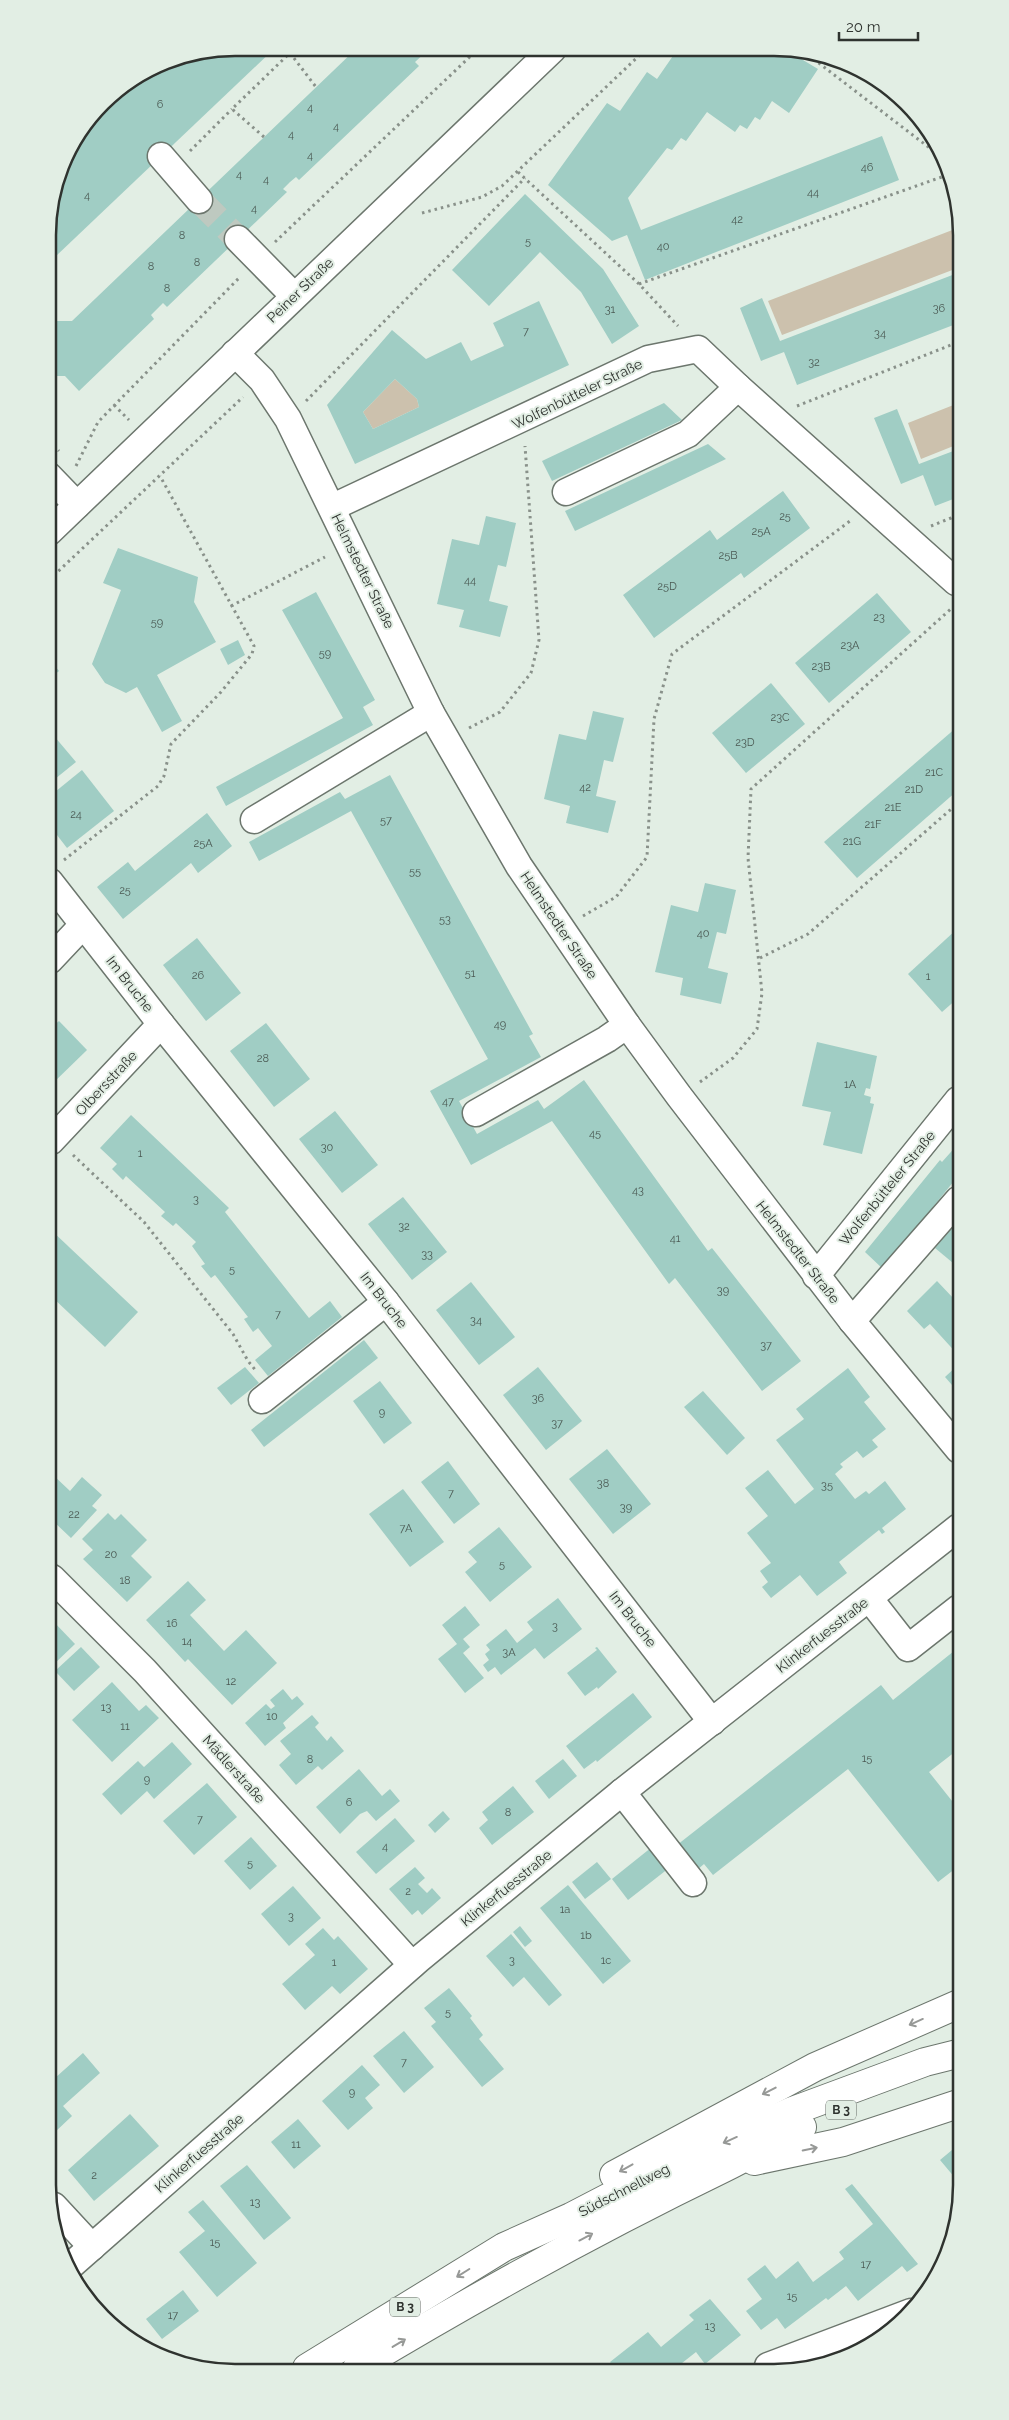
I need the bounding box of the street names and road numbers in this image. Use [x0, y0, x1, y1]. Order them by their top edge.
street label: Peiner Straße [264, 254, 336, 326]
street label: Wolfenbütteler Straße [509, 356, 645, 432]
street label: Helmstedter Straße [328, 511, 398, 631]
street label: Helmstedter Straße [517, 868, 601, 982]
street label: Im Bruche [103, 953, 157, 1015]
street label: Olbersstraße [72, 1047, 140, 1119]
street label: Wolfenbütteler Straße [836, 1127, 938, 1249]
street label: Helmstedter Straße [753, 1197, 843, 1307]
street label: Im Bruche [357, 1269, 411, 1331]
street label: Im Bruche [606, 1588, 660, 1650]
street label: Klinkerfuesstraße [773, 1594, 871, 1676]
street label: Mädlerstraße [199, 1732, 269, 1806]
street label: Klinkerfuesstraße [457, 1847, 555, 1929]
road number: B 3 [826, 2100, 856, 2120]
street label: Klinkerfuesstraße [151, 2110, 247, 2196]
street label: Südschnellweg [576, 2160, 672, 2220]
road number: B 3 [390, 2298, 420, 2316]

